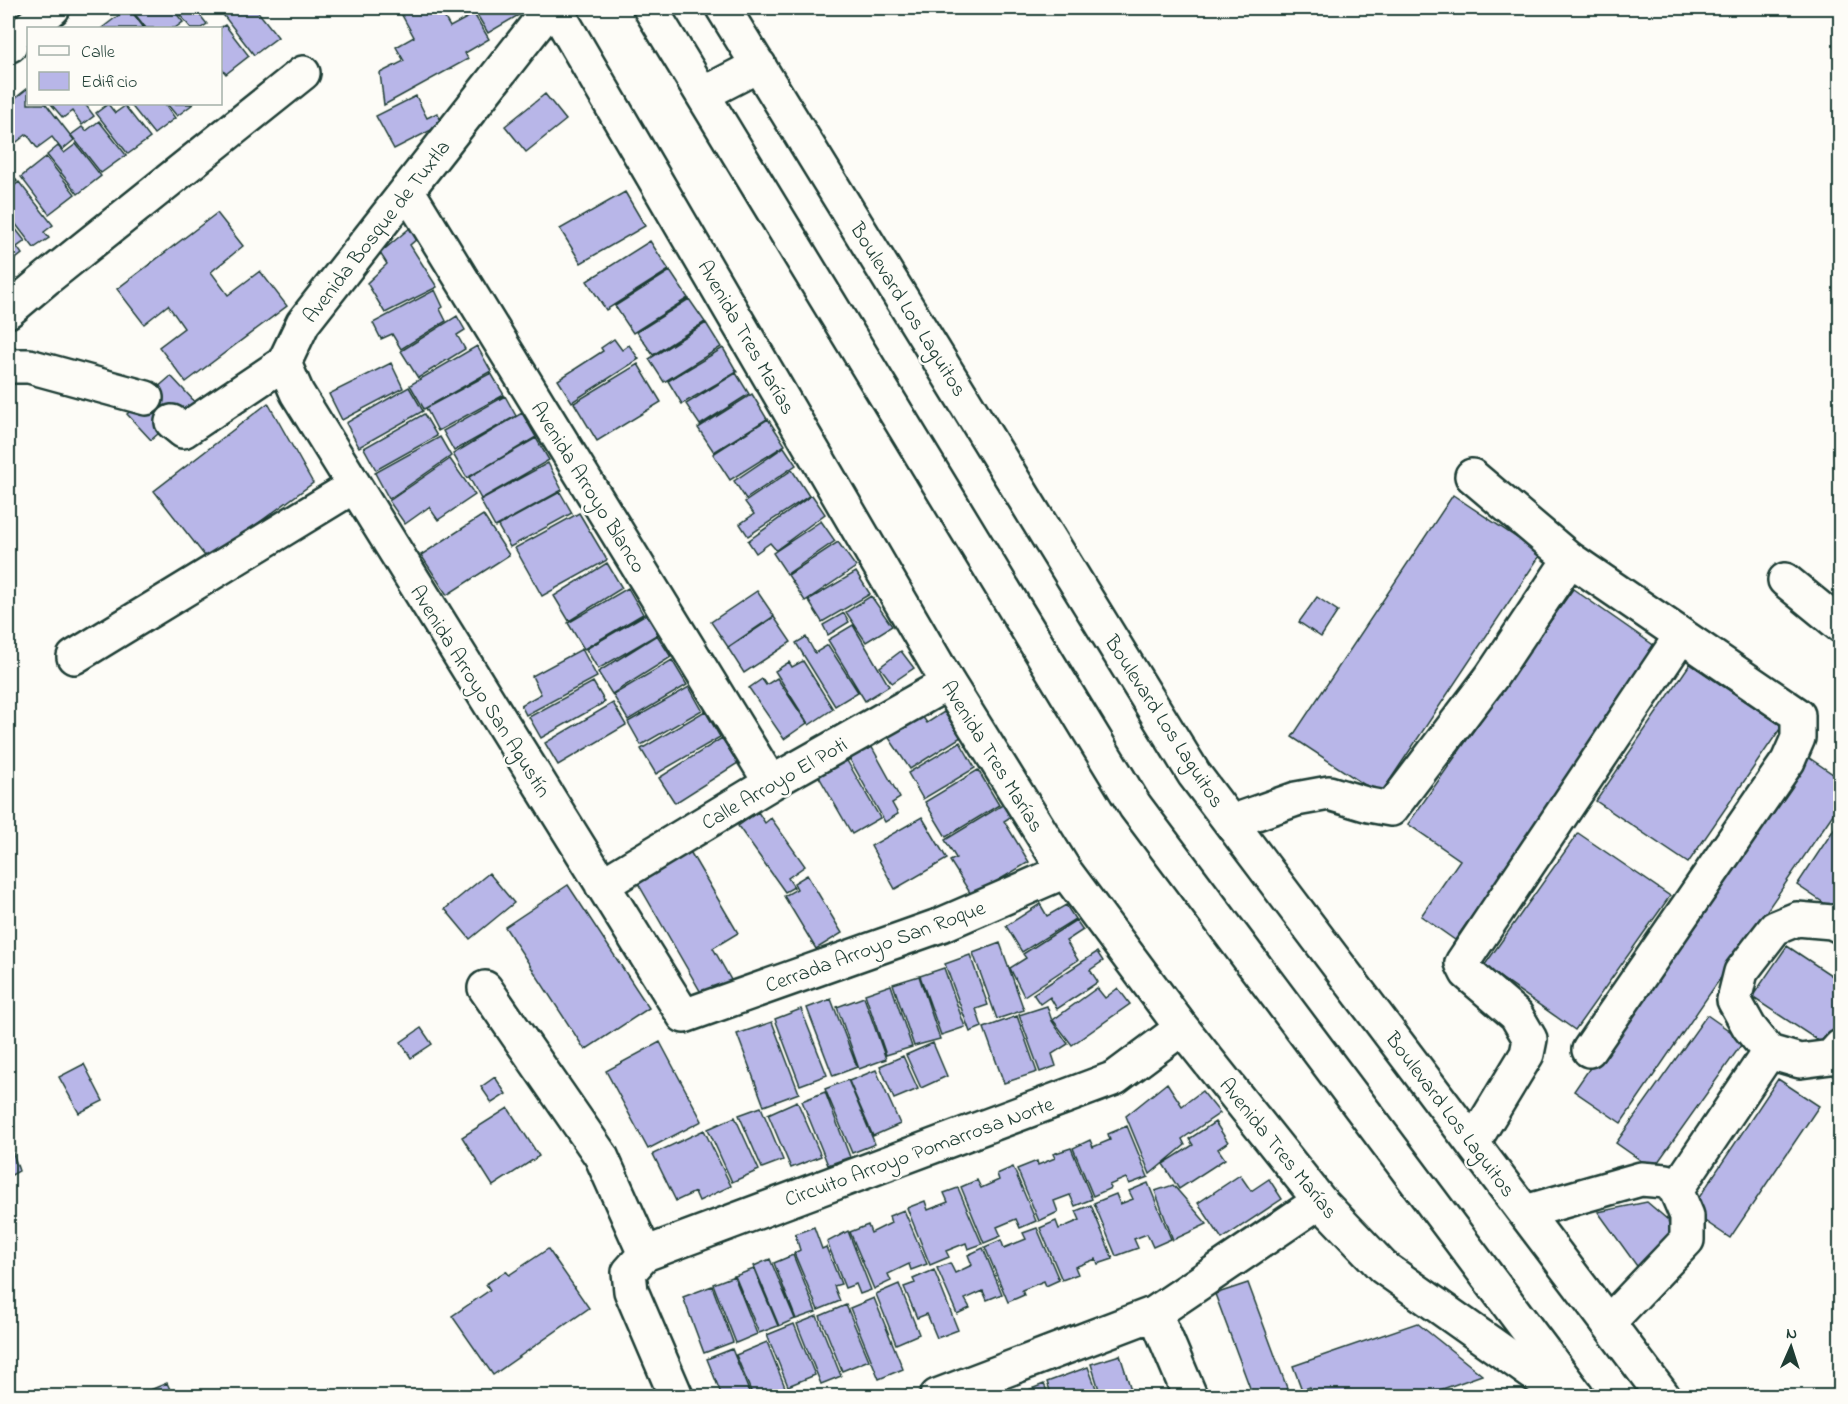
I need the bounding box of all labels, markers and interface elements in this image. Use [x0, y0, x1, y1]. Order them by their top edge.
legend [27, 27, 222, 105]
text: Calle [81, 40, 116, 66]
text: Edificio [81, 70, 137, 96]
street label: Avenida Bosque de Tuxtla [296, 134, 459, 330]
street label: Boulevard Los Laguitos [839, 216, 973, 404]
street label: Avenida Tres Marías [689, 255, 802, 421]
street label: Avenida Arroyo Blanco [521, 396, 652, 581]
street label: Avenida Arroyo San Agustín [400, 580, 557, 805]
street label: Boulevard Los Laguitos [1094, 629, 1231, 815]
street label: Avenida Tres Marías [933, 675, 1050, 839]
street label: Calle Arroyo El Poti [696, 731, 855, 840]
street label: Cerrada Arroyo San Roque [762, 894, 991, 1004]
street label: Boulevard Los Laguitos [1375, 1025, 1522, 1206]
street label: Avenida Tres Marías [1211, 1072, 1344, 1226]
street label: Circuito Arroyo Pomarrosa Norte [781, 1090, 1060, 1217]
north arrow [1761, 1317, 1821, 1377]
text: N [1786, 1322, 1798, 1346]

